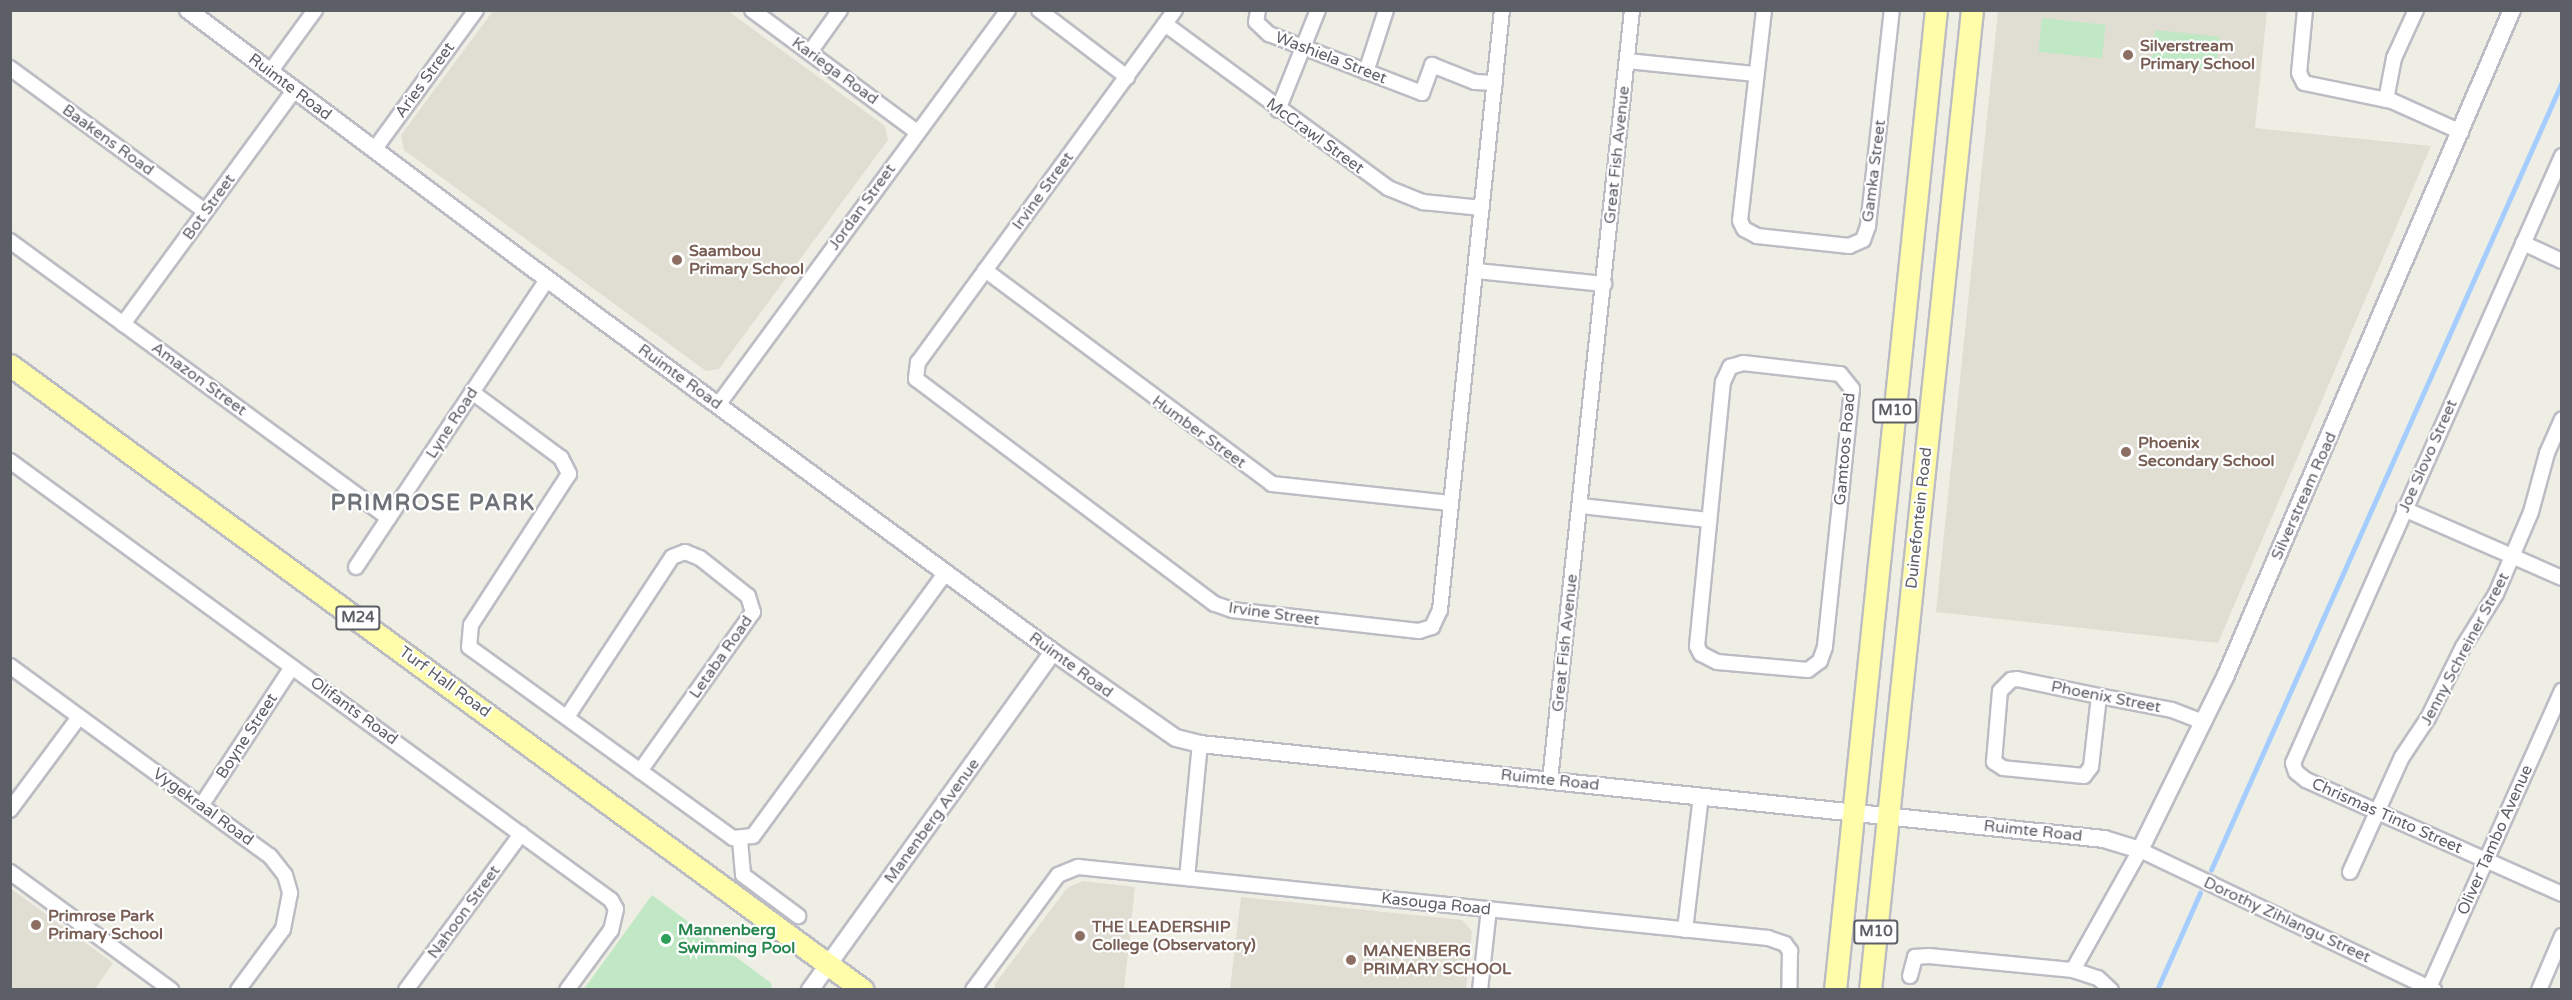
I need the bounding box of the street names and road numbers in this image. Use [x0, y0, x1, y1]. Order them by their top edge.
street label: Washiela Street [1273, 28, 1389, 88]
street label: Kariega Road [788, 33, 882, 109]
street label: Aries Street [391, 39, 459, 121]
street label: Ruimte Road [245, 50, 335, 124]
street label: Great Fish Avenue [1600, 85, 1634, 225]
street label: McCrawl Street [1262, 94, 1368, 178]
street label: Baakens Road [58, 100, 158, 180]
street label: Gamka Street [1858, 119, 1890, 223]
street label: Irvine Street [1008, 148, 1078, 234]
street label: Jordan Street [824, 160, 900, 254]
street label: Bot Street [179, 170, 239, 244]
street label: Amazon Street [148, 338, 250, 420]
street label: Ruimte Road [634, 340, 726, 414]
street label: Lyne Road [422, 384, 482, 462]
street label: Humber Street [1148, 391, 1250, 473]
street label: Gamtoos Road [1831, 392, 1859, 506]
street label: Joe Slovo Street [2394, 397, 2462, 515]
road number: M10 [1871, 399, 1919, 423]
street label: Silverstream Road [2267, 429, 2341, 563]
street label: Duinefontein Road [1902, 446, 1936, 590]
street label: Jenny Schreiner Street [2417, 569, 2513, 729]
street label: Great Fish Avenue [1548, 573, 1582, 713]
street label: Irvine Street [1227, 598, 1321, 630]
road number: M24 [334, 606, 382, 630]
street label: Letaba Road [685, 612, 757, 702]
street label: Ruimte Road [1025, 628, 1117, 702]
street label: Turf Hall Road [396, 642, 494, 722]
street label: Olifants Road [307, 673, 401, 749]
street label: Phoenix Street [2049, 677, 2163, 717]
street label: Boyne Street [212, 690, 282, 782]
street label: Manenberg Avenue [880, 755, 984, 887]
street label: Oliver Tambo Avenue [2453, 762, 2537, 918]
street label: Vygekraal Road [149, 764, 257, 850]
street label: Ruimte Road [1500, 765, 1600, 795]
street label: Chrismas Tinto Street [2309, 774, 2465, 858]
street label: Ruimte Road [1983, 816, 2083, 846]
street label: Nahoon Street [424, 862, 504, 962]
street label: Dorothy Zihlangu Street [2201, 873, 2373, 967]
street label: Kasouga Road [1380, 889, 1492, 919]
road number: M10 [1852, 920, 1900, 944]

